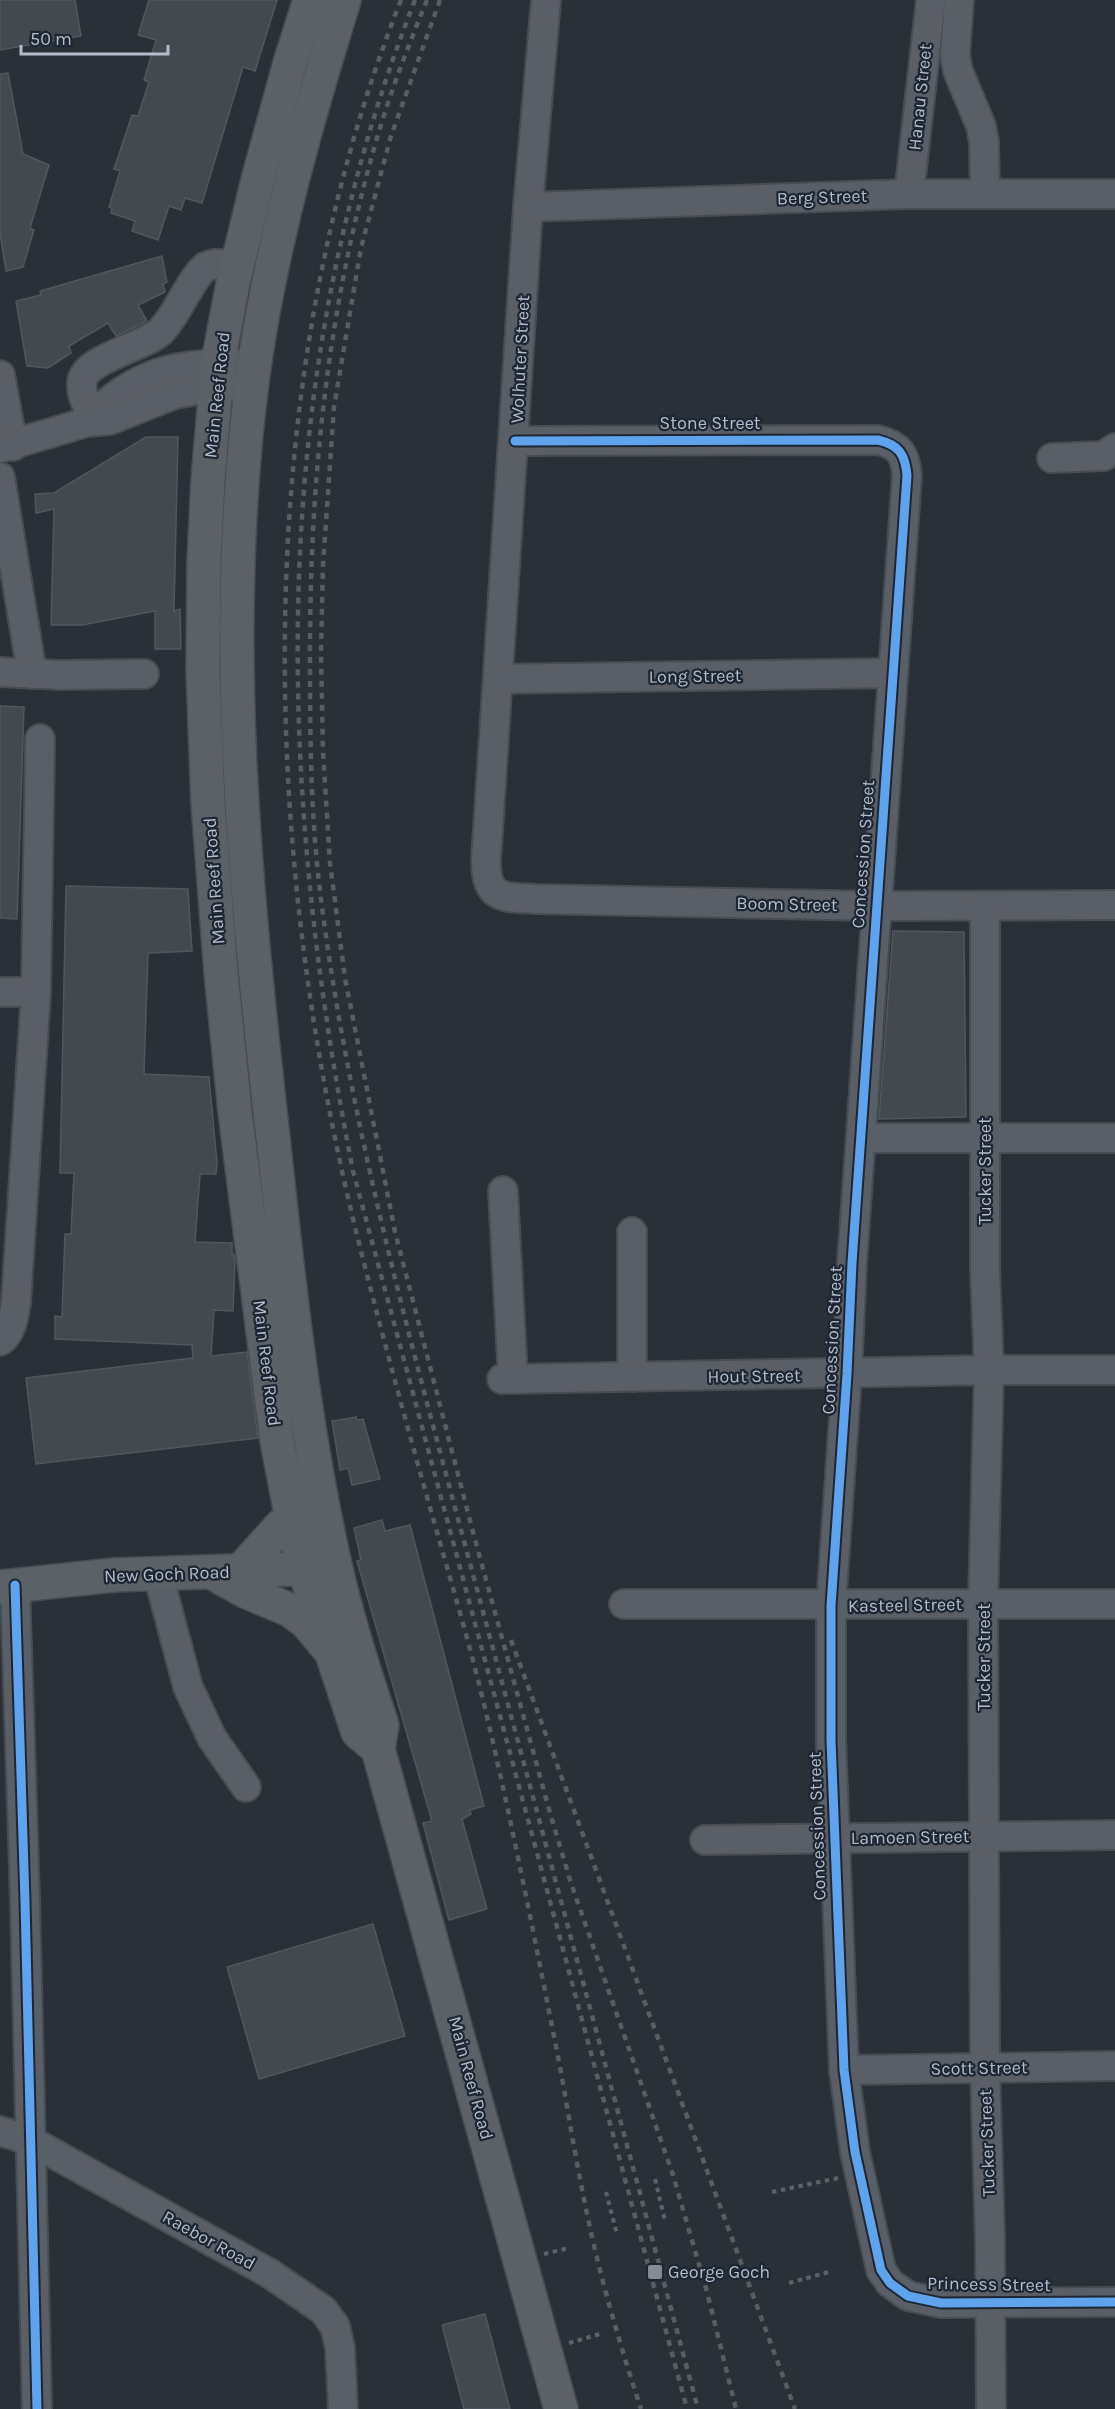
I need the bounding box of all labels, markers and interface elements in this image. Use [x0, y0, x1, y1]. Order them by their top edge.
scale bar [21, 18, 168, 56]
text: 50 m [30, 28, 72, 50]
street label: Hanau Street [903, 42, 937, 152]
street label: Berg Street [776, 184, 868, 210]
street label: Wolhuter Street [506, 294, 534, 424]
street label: Main Reef Road [199, 331, 235, 459]
street label: Stone Street [659, 412, 761, 434]
street label: Long Street [648, 664, 742, 688]
street label: Concession Street [847, 779, 879, 929]
street label: Main Reef Road [199, 817, 229, 945]
street label: Boom Street [736, 892, 838, 916]
street label: Tucker Street [974, 1117, 996, 1225]
street label: Concession Street [817, 1265, 847, 1415]
street label: Main Reef Road [248, 1299, 286, 1427]
street label: Hout Street [707, 1364, 801, 1388]
street label: New Goch Road [104, 1561, 230, 1587]
street label: Kasteel Street [848, 1593, 963, 1617]
street label: Tucker Street [973, 1603, 995, 1711]
street label: Concession Street [803, 1751, 831, 1901]
street label: Lamoen Street [850, 1825, 970, 1849]
street label: Main Reef Road [444, 2014, 498, 2142]
street label: Scott Street [930, 2056, 1028, 2080]
street label: Tucker Street [974, 2089, 1000, 2197]
street label: Raebor Road [159, 2205, 259, 2275]
place label: George Goch [668, 2261, 770, 2283]
marker: George Goch [646, 2263, 664, 2281]
street label: Princess Street [927, 2272, 1051, 2296]

